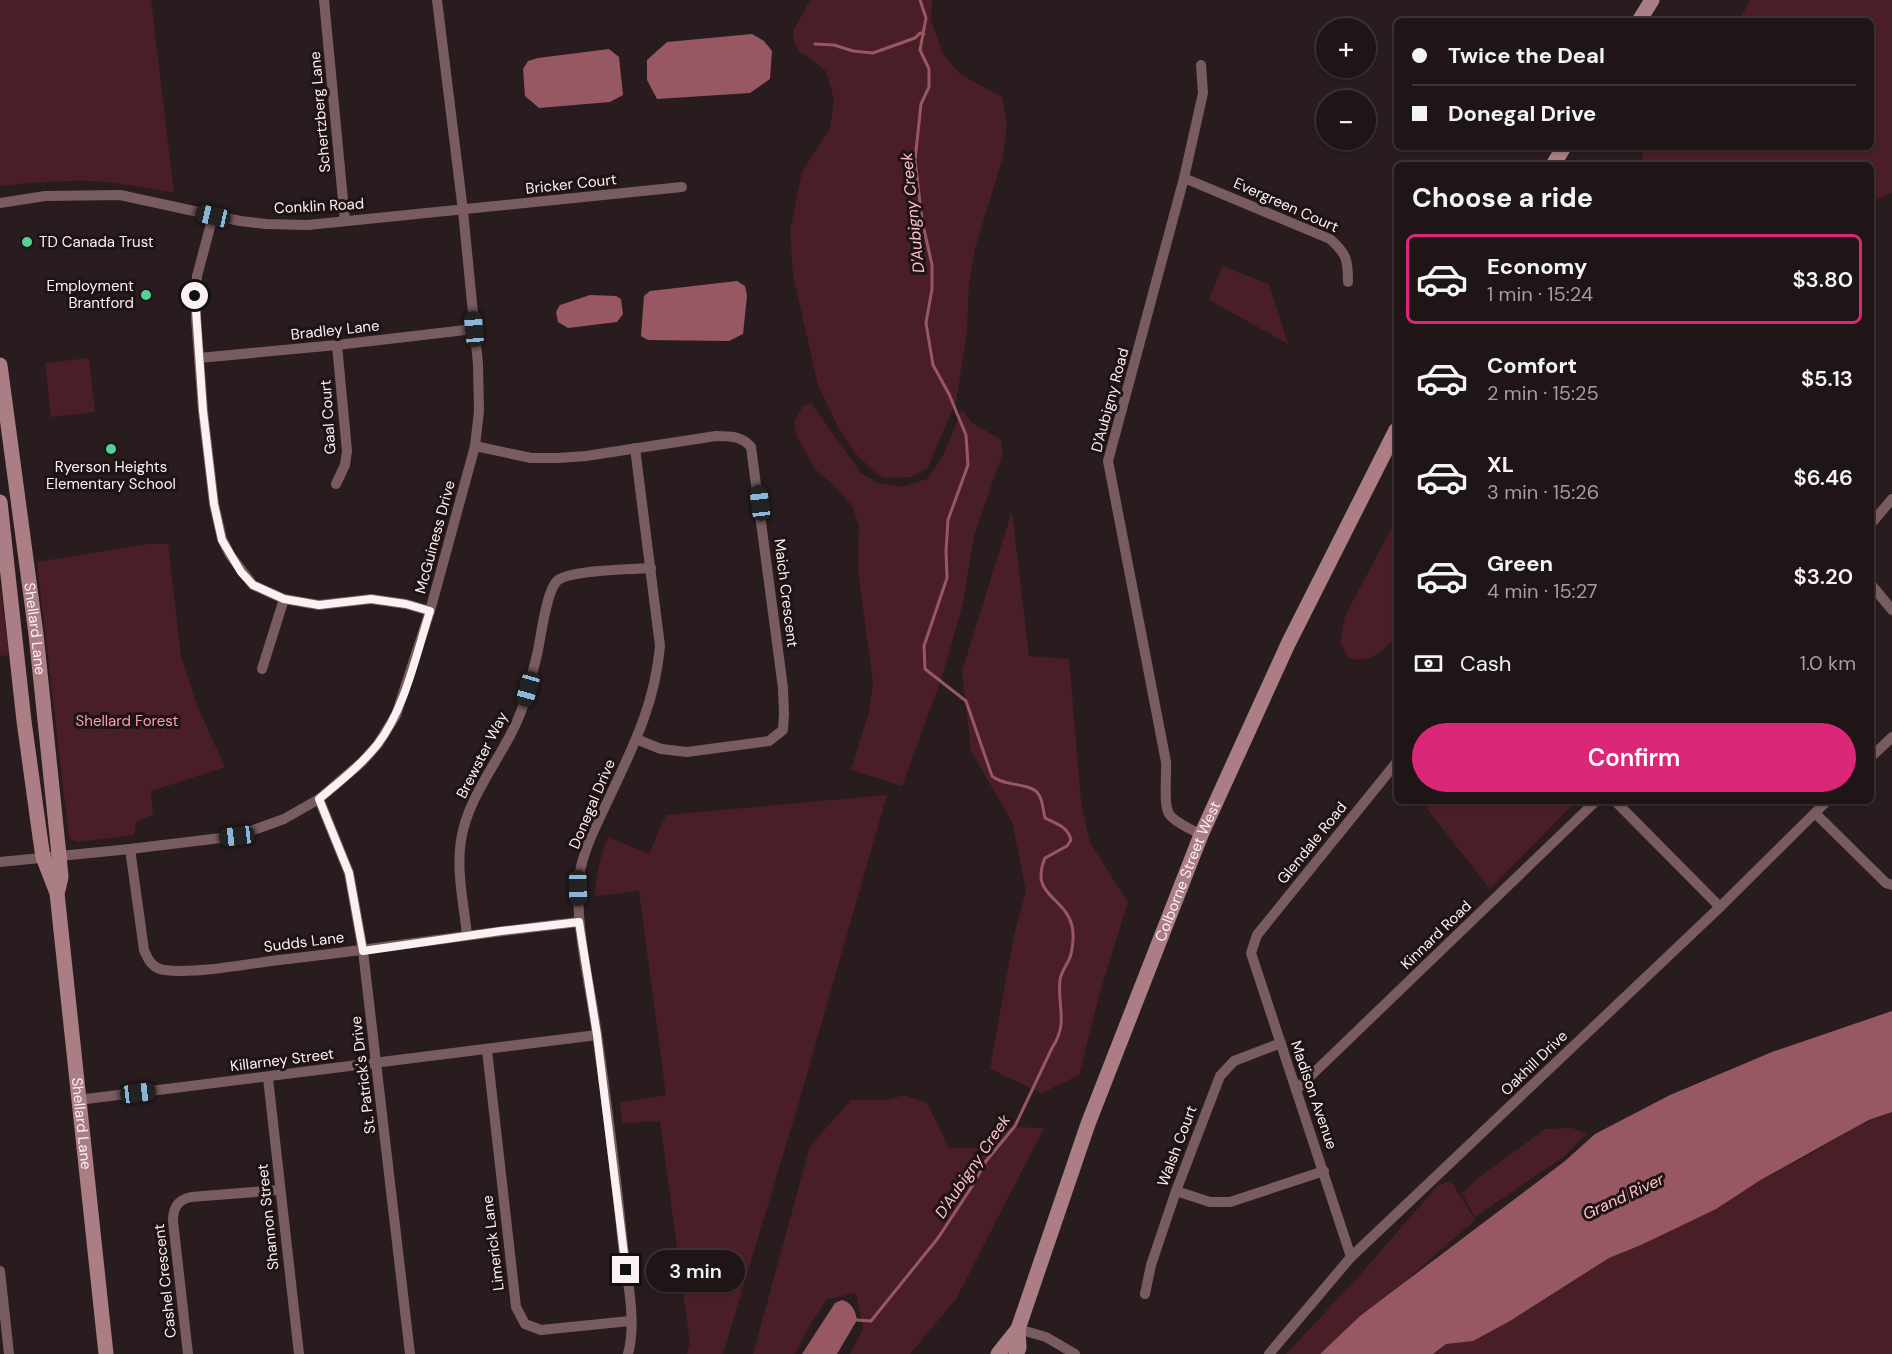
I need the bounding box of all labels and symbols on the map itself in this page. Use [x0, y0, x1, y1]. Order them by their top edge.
street label: Schertzberg Lane [305, 51, 335, 173]
water label: D'Aubigny Creek [896, 151, 929, 274]
street label: Bricker Court [524, 169, 618, 199]
street label: Evergreen Court [1230, 173, 1342, 237]
street label: Conklin Road [273, 194, 365, 218]
car [193, 203, 233, 229]
place label: TD Canada Trust [39, 232, 154, 252]
marker: TD Canada Trust [20, 235, 34, 249]
place label: Employment Brantford [46, 276, 134, 313]
route start [181, 282, 208, 309]
marker: Employment Brantford [139, 288, 153, 302]
car [463, 310, 485, 348]
street label: Bradley Lane [290, 315, 380, 345]
street label: D'Aubigny Road [1086, 346, 1134, 454]
street label: Gaal Court [315, 379, 341, 455]
marker: Ryerson Heights Elementary School [104, 442, 118, 456]
place label: Ryerson Heights Elementary School [46, 457, 176, 494]
street label: McGuiness Drive [410, 478, 460, 596]
car [749, 484, 771, 522]
street label: Maich Crescent [769, 538, 803, 649]
street label: Shellard Lane [19, 581, 50, 676]
car [514, 669, 542, 709]
street label: Brewster Way [452, 708, 513, 802]
park label: Shellard Forest [76, 711, 179, 731]
street label: Donegal Drive [564, 756, 620, 852]
street label: Colborne Street West [1150, 798, 1225, 944]
street label: Glendale Road [1273, 798, 1351, 888]
car [218, 825, 256, 847]
car [569, 870, 587, 906]
street label: Kinnard Road [1396, 896, 1476, 974]
street label: Sudds Lane [263, 927, 345, 957]
street label: St. Patrick's Drive [346, 1015, 380, 1135]
street label: Oakhill Drive [1496, 1026, 1572, 1100]
street label: Madison Avenue [1286, 1038, 1342, 1152]
street label: Killarney Street [229, 1044, 335, 1076]
street label: Shellard Lane [67, 1076, 96, 1171]
car [119, 1082, 157, 1104]
street label: Walsh Court [1152, 1103, 1202, 1189]
water label: D'Aubigny Creek [930, 1110, 1015, 1222]
street label: Shannon Street [252, 1163, 284, 1271]
water label: Grand River [1579, 1168, 1668, 1224]
street label: Limerick Lane [477, 1194, 509, 1292]
street label: Cashel Crescent [149, 1223, 181, 1339]
callout: 3 min [647, 1249, 746, 1291]
route end [612, 1256, 639, 1283]

